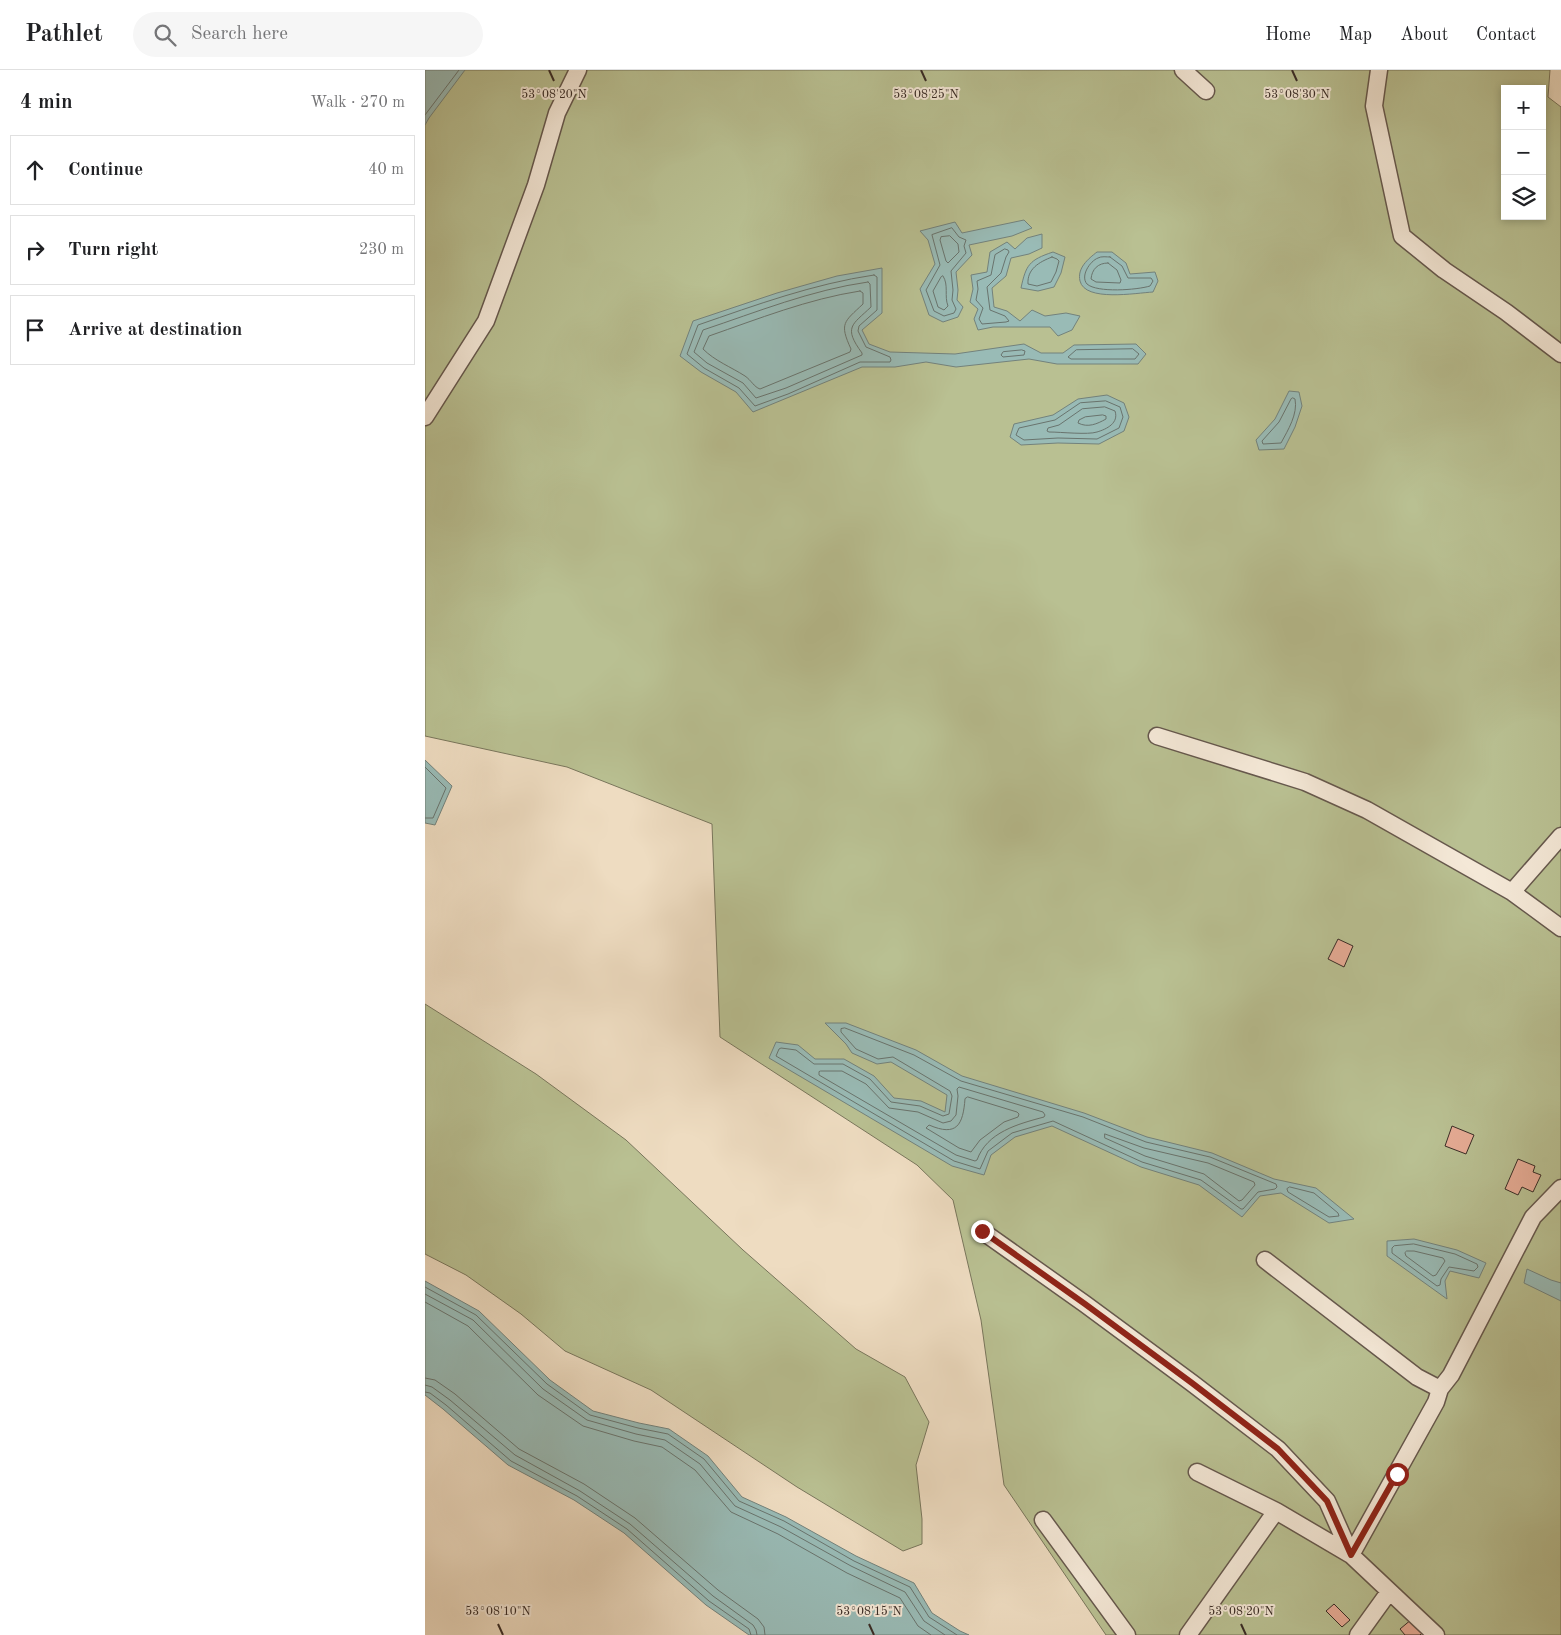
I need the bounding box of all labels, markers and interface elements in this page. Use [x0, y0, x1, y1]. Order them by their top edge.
search box [133, 12, 483, 57]
icon: search [151, 21, 179, 49]
text: Pathlet [25, 23, 103, 47]
text: Search here [191, 25, 288, 44]
text: Home [1265, 26, 1311, 44]
text: Map [1339, 26, 1372, 44]
text: About [1400, 26, 1448, 44]
text: Contact [1476, 26, 1536, 44]
map controls [1501, 85, 1546, 220]
button: + [1501, 85, 1546, 130]
text: 53°08'20"N [521, 88, 587, 101]
text: 53°08'25"N [893, 88, 959, 101]
text: 53°08'30"N [1264, 88, 1330, 101]
text: 4 min [20, 92, 73, 113]
text: Walk · 270 m [310, 95, 405, 111]
button: − [1501, 130, 1546, 175]
icon: ahead [21, 156, 49, 184]
text: Continue [68, 161, 143, 180]
text: 40 m [368, 162, 404, 178]
button: layers [1501, 175, 1546, 220]
icon: right [21, 236, 49, 264]
text: Turn right [68, 241, 158, 260]
text: 230 m [359, 242, 404, 258]
icon: arrive [21, 316, 49, 344]
text: Arrive at destination [68, 321, 242, 340]
route end [971, 1220, 994, 1243]
route start [1386, 1463, 1409, 1486]
text: 53°08'10"N [465, 1605, 531, 1618]
text: 53°08'15"N [836, 1605, 902, 1618]
text: 53°08'20"N [1208, 1605, 1274, 1618]

